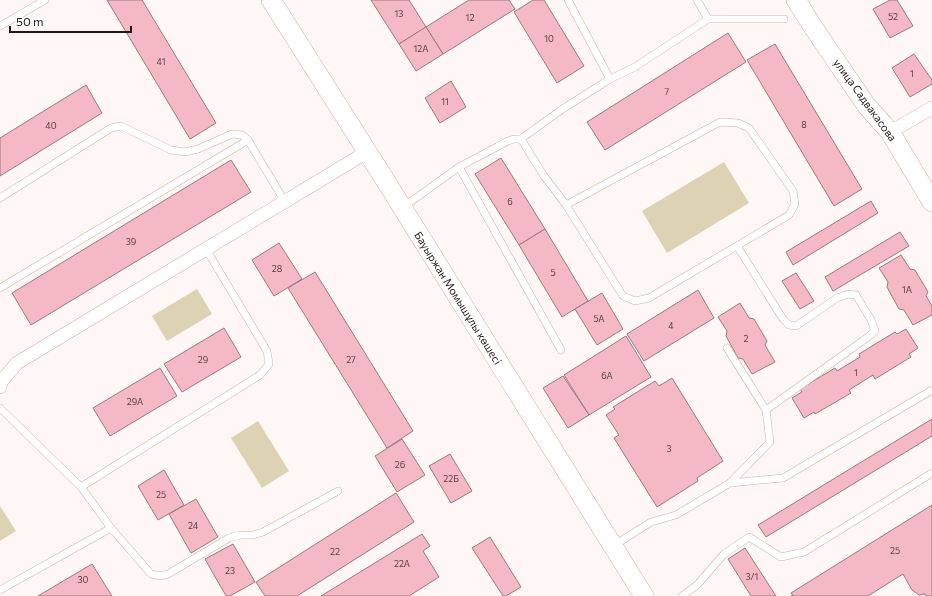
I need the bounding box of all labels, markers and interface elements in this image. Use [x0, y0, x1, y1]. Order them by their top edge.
scale bar [10, 8, 131, 34]
house number: 13 [395, 8, 403, 19]
house number: 52 [888, 11, 898, 22]
house number: 12 [466, 12, 474, 23]
text: 50 m [16, 14, 44, 28]
house number: 10 [544, 33, 554, 44]
house number: 12А [413, 43, 429, 54]
house number: 41 [157, 56, 165, 67]
street label: улица Садвакасова [831, 56, 900, 143]
house number: 1 [910, 68, 914, 79]
house number: 7 [665, 86, 670, 97]
house number: 11 [441, 96, 449, 107]
house number: 8 [801, 119, 807, 130]
house number: 40 [45, 120, 57, 131]
house number: 6 [507, 196, 513, 207]
street label: Бауыржан Момышұлы көшесі [412, 229, 505, 367]
house number: 39 [126, 236, 136, 247]
house number: 28 [272, 263, 282, 274]
house number: 5 [550, 267, 556, 278]
house number: 1А [902, 284, 912, 295]
house number: 5А [593, 313, 605, 324]
house number: 4 [668, 320, 674, 331]
house number: 2 [744, 333, 749, 344]
house number: 29 [198, 354, 208, 365]
house number: 27 [346, 354, 356, 365]
house number: 1 [854, 367, 858, 378]
house number: 6А [601, 370, 613, 381]
house number: 29А [127, 396, 143, 407]
house number: 3 [666, 443, 672, 454]
house number: 26 [395, 459, 405, 470]
house number: 22Б [443, 473, 459, 484]
house number: 25 [156, 489, 166, 500]
house number: 24 [188, 520, 199, 531]
house number: 25 [890, 545, 900, 556]
house number: 22 [330, 546, 340, 557]
house number: 22А [394, 558, 410, 569]
house number: 23 [225, 565, 235, 576]
house number: 3/1 [746, 571, 758, 582]
house number: 30 [77, 574, 89, 585]

